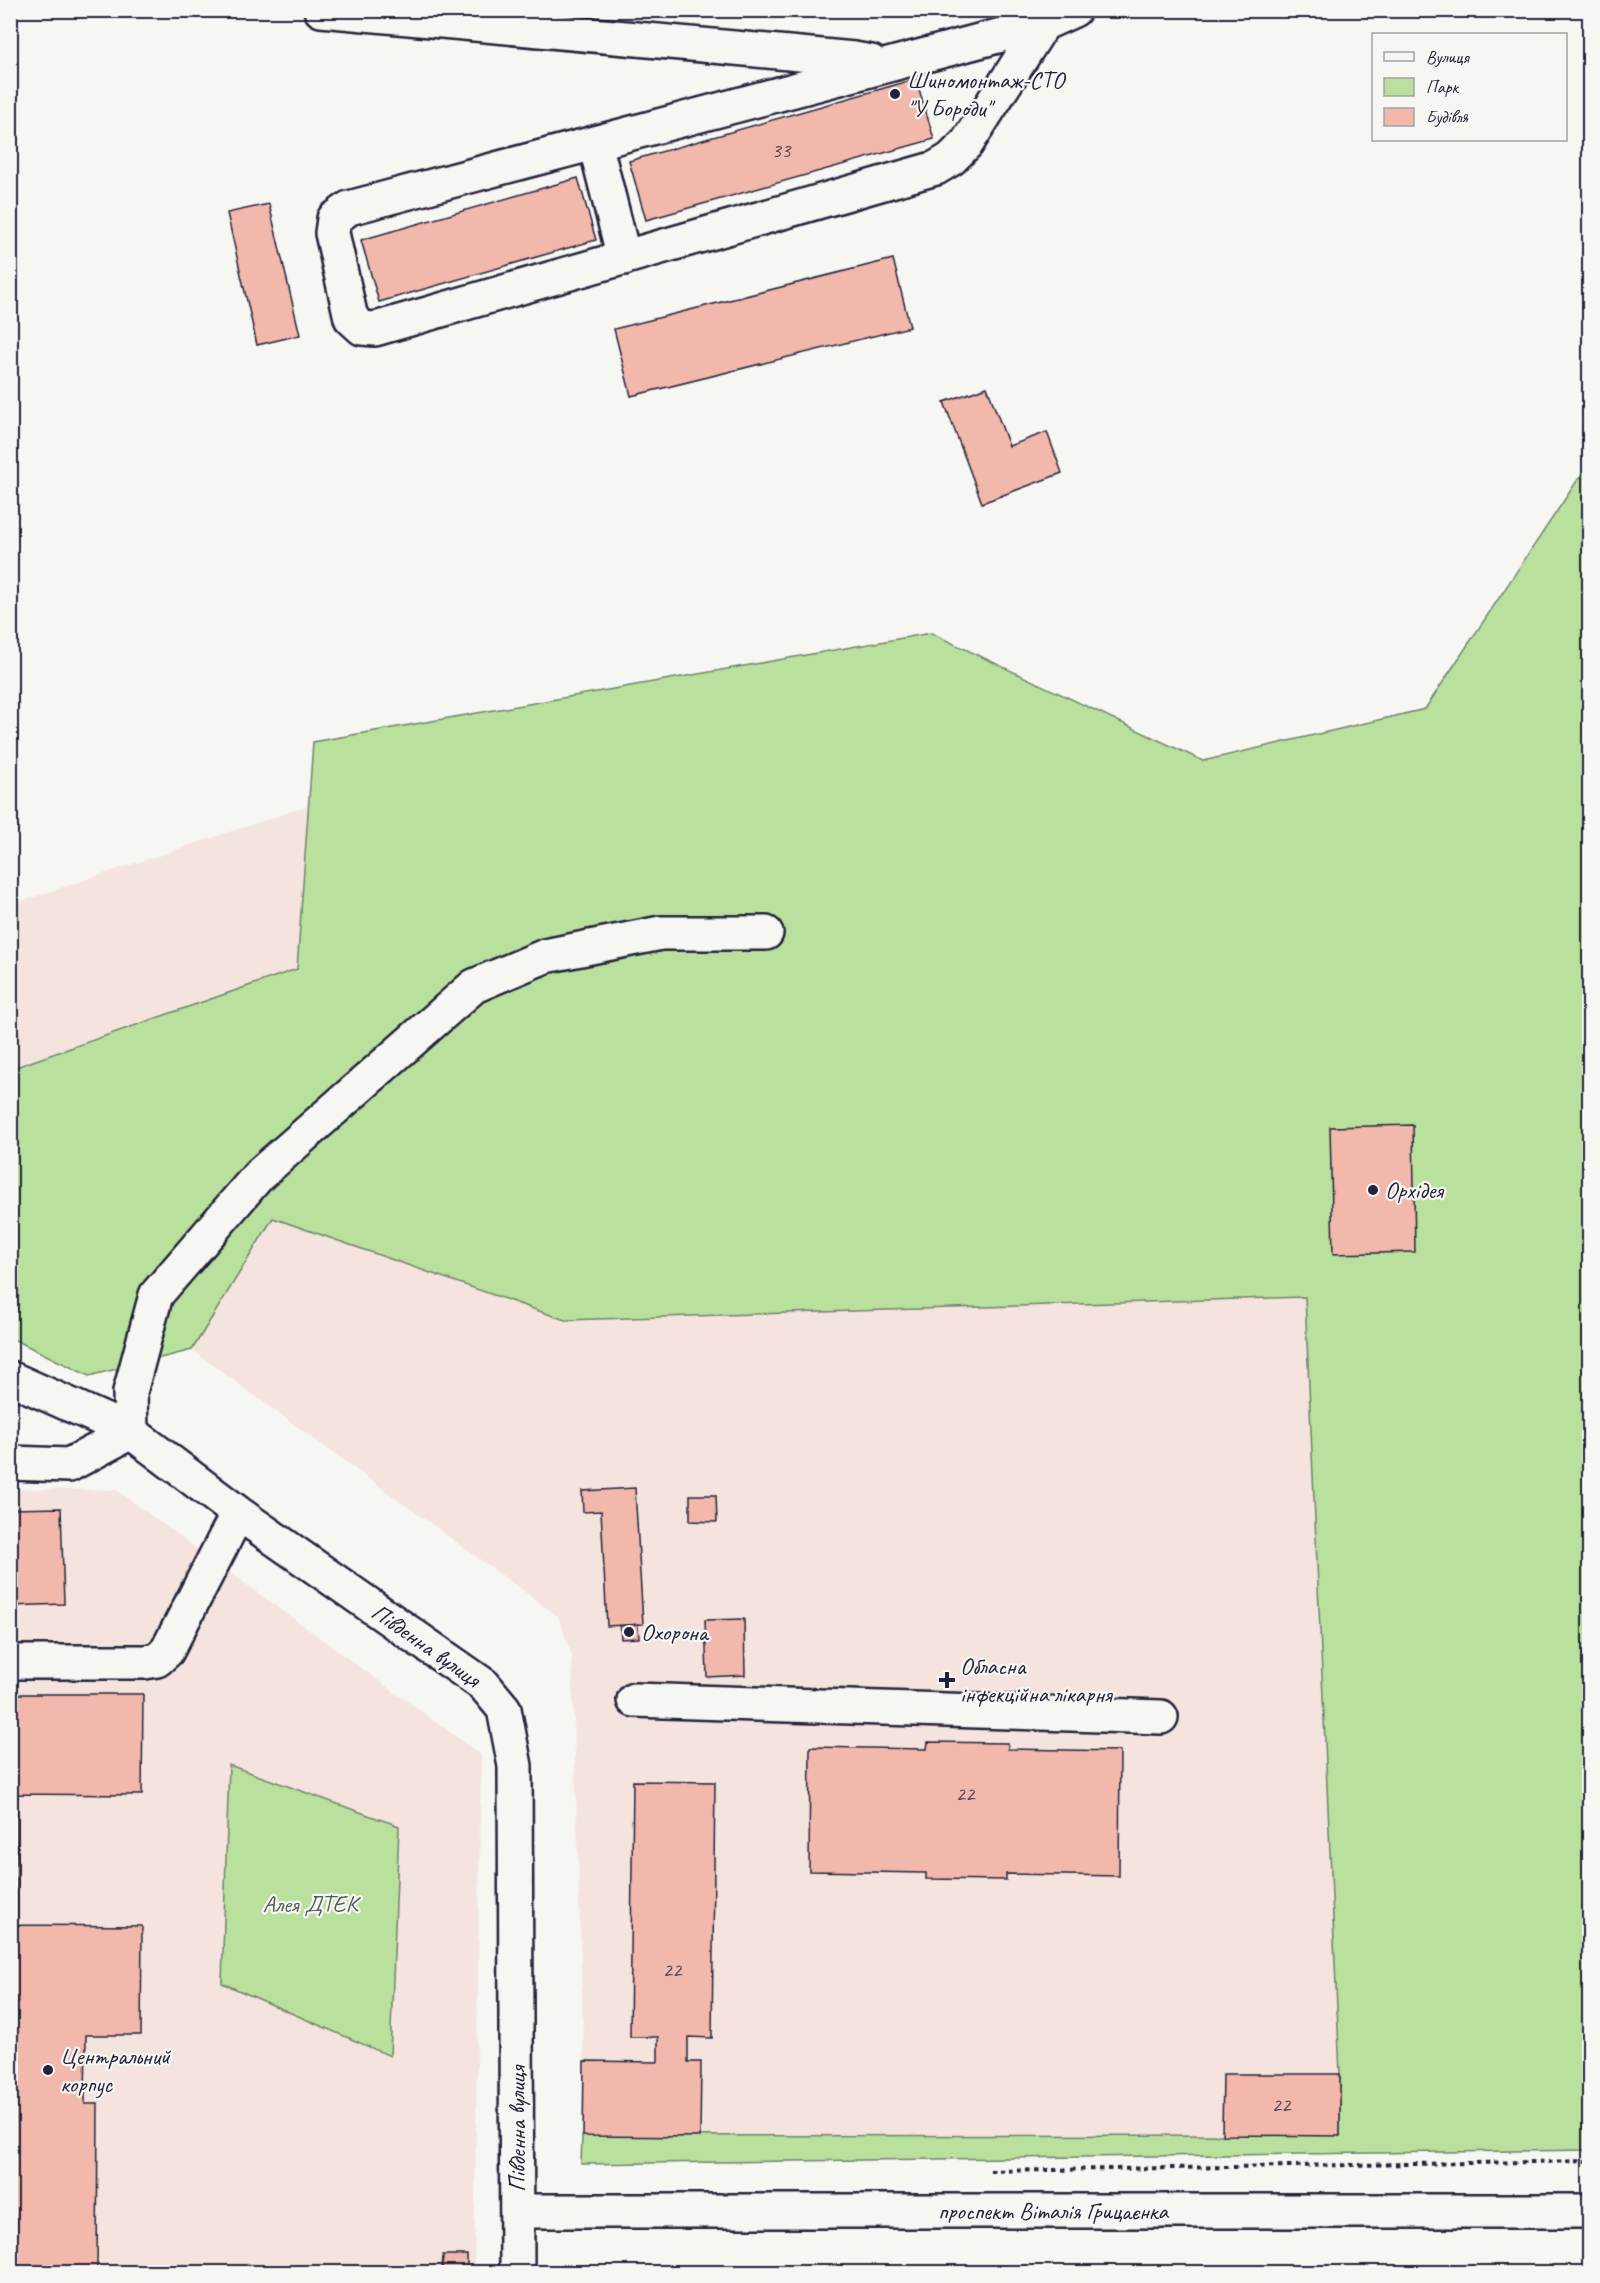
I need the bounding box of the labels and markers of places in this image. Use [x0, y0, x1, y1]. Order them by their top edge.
place label: Шиномонтаж-СТО "У Бороди" [907, 65, 1067, 123]
marker: Шиномонтаж-СТО "У Бороди" [888, 87, 902, 101]
place label: Орхідея [1385, 1175, 1444, 1205]
marker: Орхідея [1366, 1183, 1380, 1197]
place label: Охорона [641, 1617, 710, 1647]
marker: Охорона [622, 1625, 636, 1639]
place label: Обласна інфекційна лікарня [960, 1651, 1113, 1709]
marker: Обласна інфекційна лікарня [938, 1671, 956, 1689]
place label: Центральний корпус [60, 2041, 172, 2099]
marker: Центральний корпус [41, 2063, 55, 2077]

